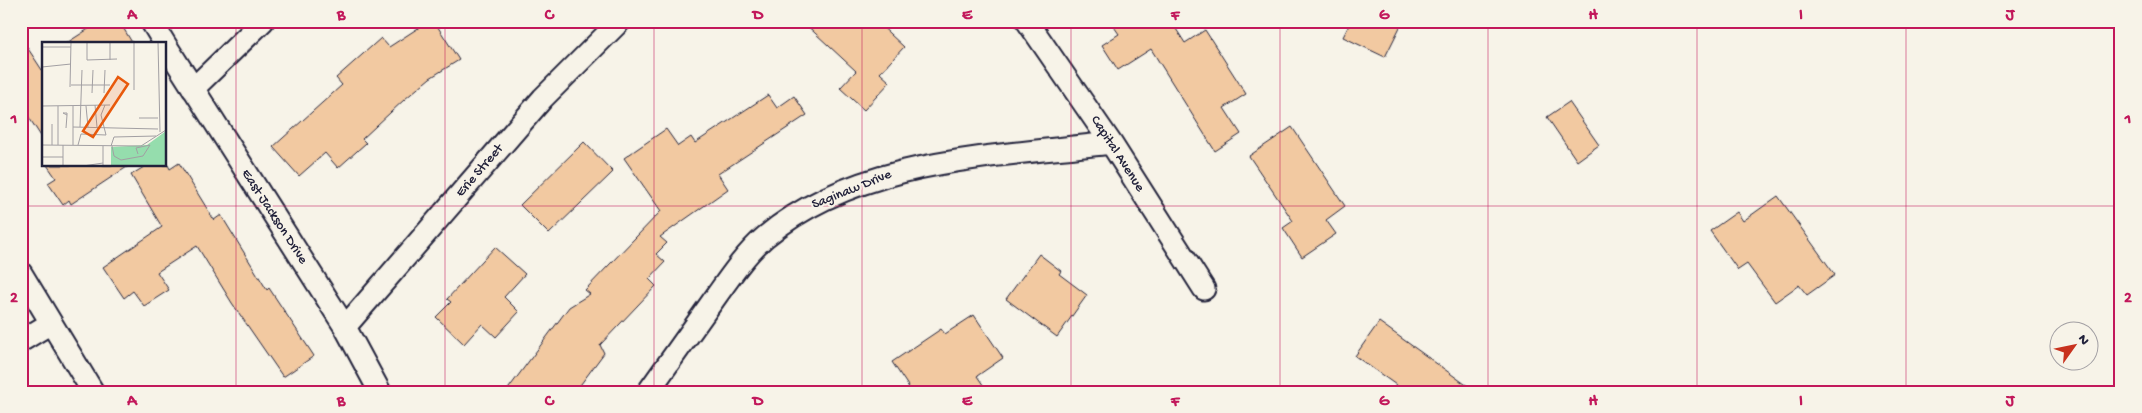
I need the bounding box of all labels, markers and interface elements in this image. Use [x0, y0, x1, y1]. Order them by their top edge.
text: A [126, 7, 138, 26]
text: B [336, 7, 346, 26]
text: C [544, 7, 555, 26]
text: D [751, 7, 764, 26]
text: E [962, 7, 973, 26]
text: F [1170, 7, 1181, 26]
text: G [1379, 7, 1390, 26]
text: H [1588, 7, 1598, 26]
text: I [1799, 7, 1803, 26]
text: J [2005, 7, 2016, 26]
inset map [42, 42, 166, 166]
text: 1 [10, 111, 17, 130]
text: 1 [2124, 111, 2131, 130]
street label: Capital Avenue [1086, 113, 1148, 196]
street label: Erie Street [452, 140, 508, 201]
street label: East Jackson Drive [237, 166, 311, 268]
street label: Saginaw Drive [810, 166, 895, 214]
text: 2 [10, 290, 18, 309]
text: 2 [2124, 290, 2132, 309]
north arrow [2050, 320, 2100, 370]
text: N [2073, 332, 2092, 349]
text: A [126, 393, 138, 412]
text: B [336, 393, 346, 412]
text: C [544, 393, 555, 412]
text: D [751, 393, 764, 412]
text: E [962, 393, 973, 412]
text: F [1170, 393, 1181, 412]
text: G [1379, 393, 1390, 412]
text: H [1588, 393, 1598, 412]
text: I [1799, 393, 1803, 412]
text: J [2005, 393, 2016, 412]

